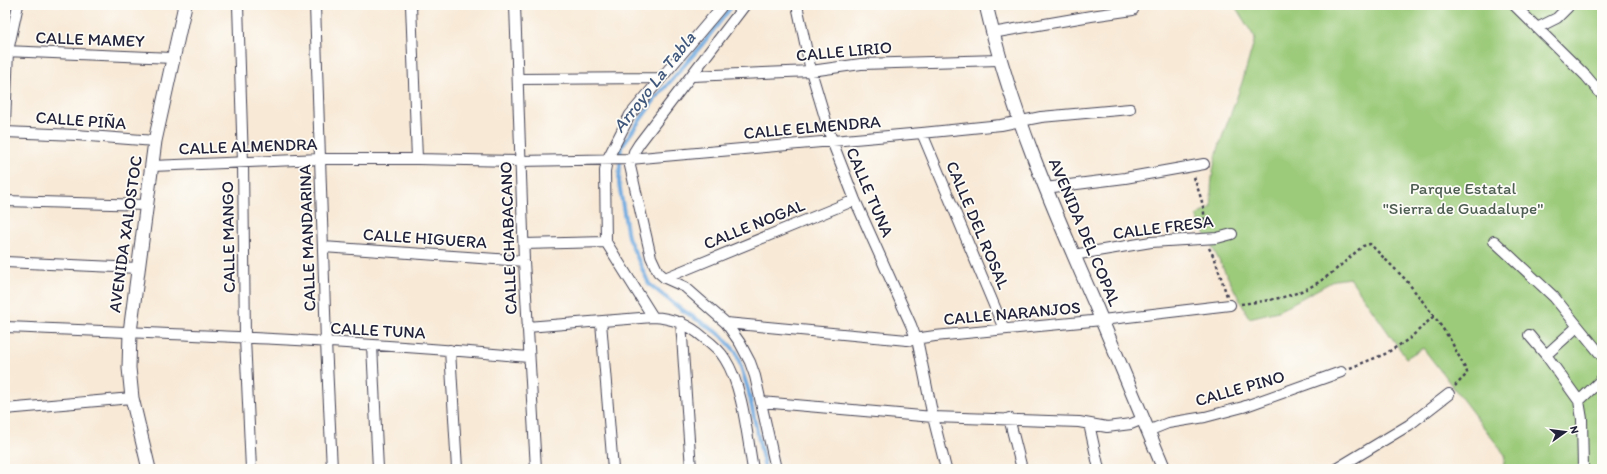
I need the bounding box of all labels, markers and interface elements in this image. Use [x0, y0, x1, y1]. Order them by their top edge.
water label: Arroyo La Tabla [608, 26, 701, 137]
street label: CALLE MAMEY [35, 27, 145, 51]
street label: CALLE LIRIO [795, 37, 893, 65]
street label: CALLE PIÑA [35, 107, 127, 133]
street label: CALLE ELMENDRA [743, 111, 882, 143]
street label: CALLE ALMENDRA [178, 134, 318, 158]
street label: CALLE TUNA [842, 144, 898, 240]
street label: AVENIDA XALOSTOC [104, 154, 146, 314]
street label: AVENIDA DEL COPAL [1045, 155, 1125, 309]
street label: CALLE DEL ROSAL [942, 158, 1014, 292]
street label: CALLE CHABACANO [495, 161, 521, 315]
street label: CALLE MANDARINA [294, 164, 320, 312]
park label: Parque Estatal "Sierra de Guadalupe" [1383, 178, 1543, 218]
street label: CALLE MANGO [217, 181, 239, 293]
street label: CALLE NOGAL [701, 194, 808, 253]
street label: CALLE FRESA [1111, 211, 1215, 243]
street label: CALLE HIGUERA [362, 224, 488, 252]
street label: CALLE NARANJOS [943, 297, 1081, 329]
street label: CALLE TUNA [330, 318, 426, 342]
street label: CALLE PINO [1193, 366, 1287, 410]
north arrow [1545, 412, 1585, 452]
text: N [1567, 425, 1581, 435]

